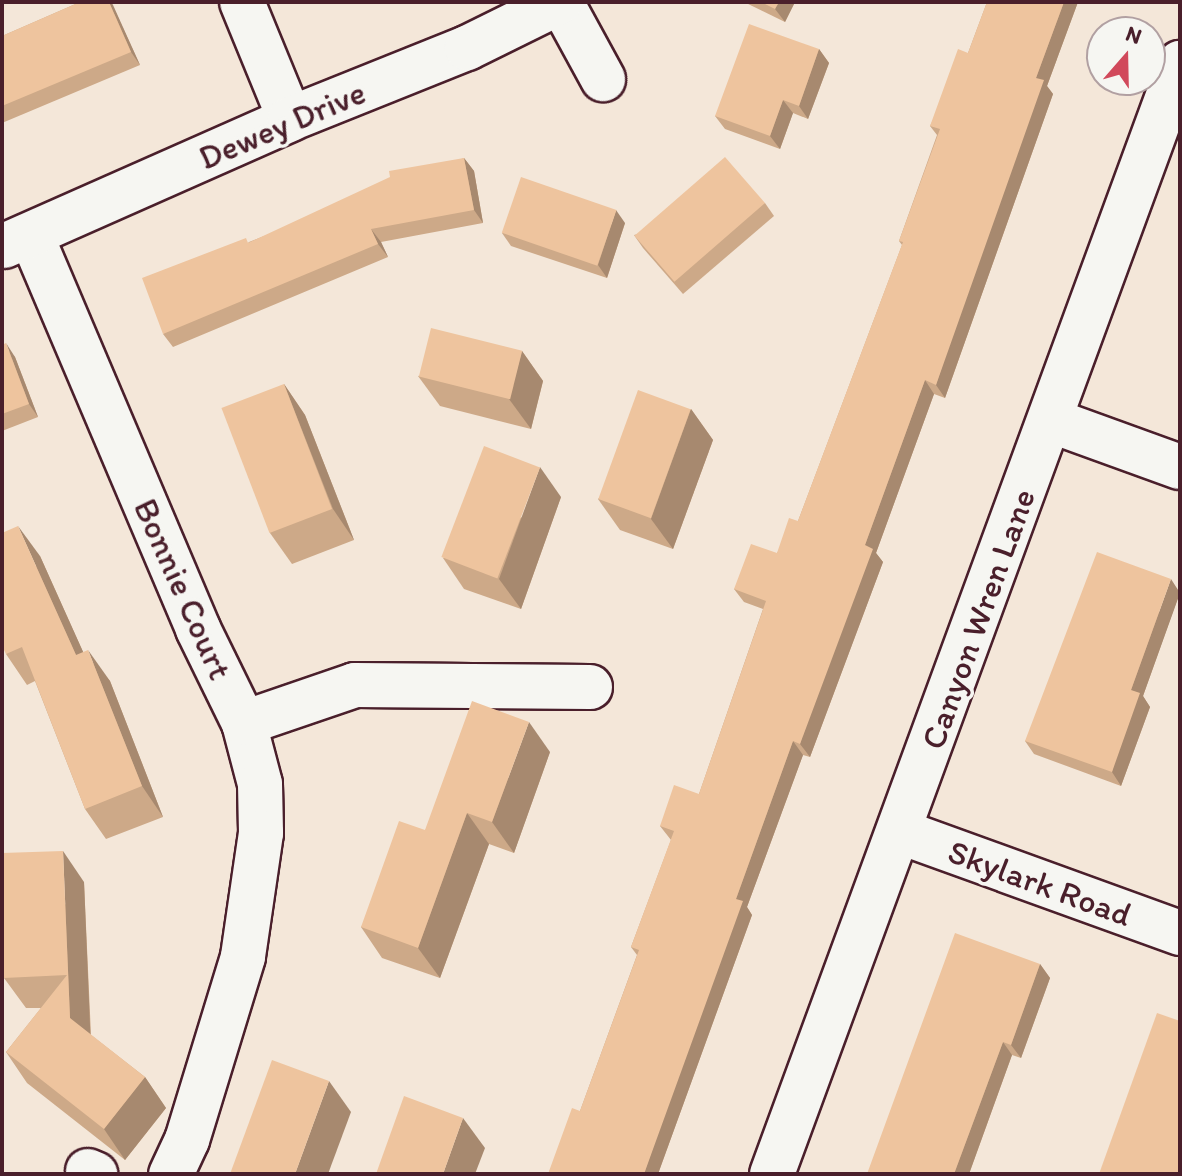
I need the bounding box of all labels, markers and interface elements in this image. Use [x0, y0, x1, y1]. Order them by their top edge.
north arrow [1086, 16, 1166, 96]
text: N [1122, 20, 1145, 50]
street label: Dewey Drive [192, 71, 372, 179]
street label: Canyon Wren Lane [912, 483, 1044, 755]
street label: Bonnie Court [125, 492, 241, 686]
street label: Skylark Road [943, 831, 1137, 935]

